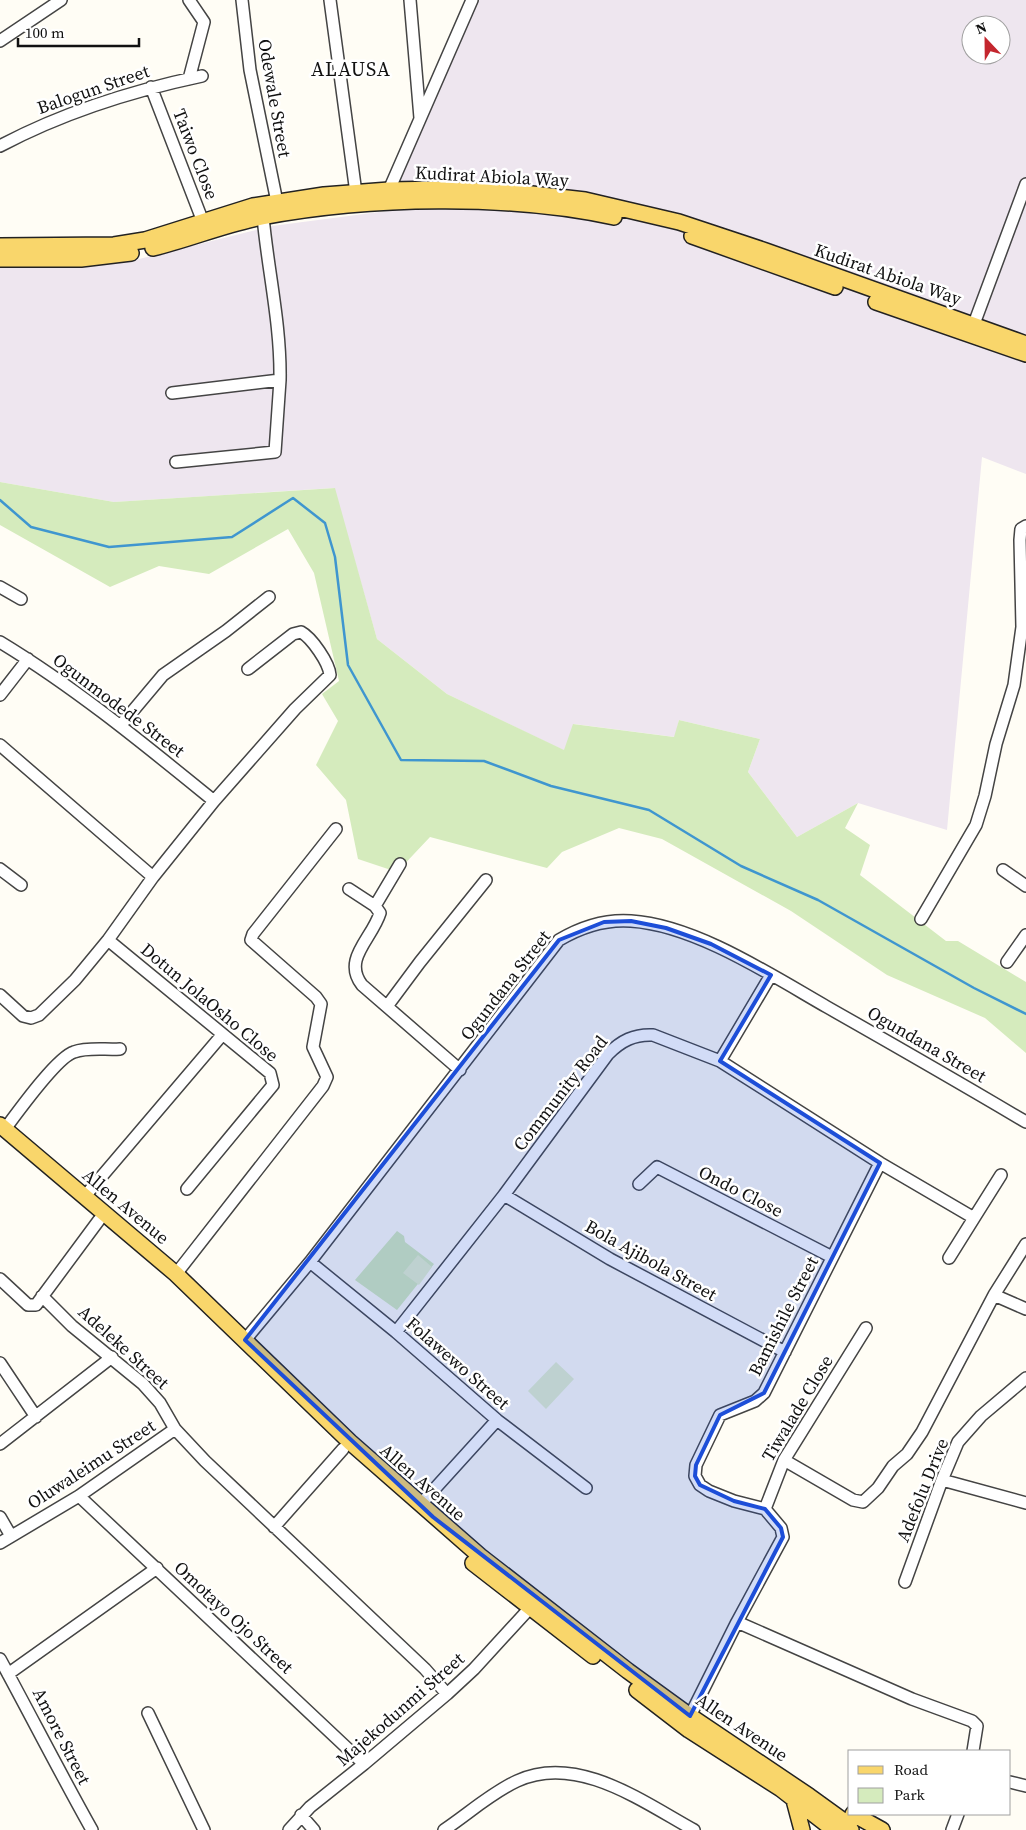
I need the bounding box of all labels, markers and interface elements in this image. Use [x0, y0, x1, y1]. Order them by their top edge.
scale bar [18, 15, 139, 47]
north arrow [961, 15, 1011, 65]
text: N [973, 17, 990, 39]
text: 100 m [25, 22, 65, 43]
street label: Odewale Street [252, 37, 298, 159]
district label: ALAUSA [311, 55, 391, 83]
street label: Balogun Street [34, 58, 153, 120]
street label: Taiwo Close [167, 105, 225, 203]
street label: Kudirat Abiola Way [415, 159, 570, 193]
street label: Kudirat Abiola Way [811, 237, 966, 311]
street label: Ogunmodede Street [48, 647, 190, 763]
street label: Ogundana Street [454, 925, 556, 1045]
street label: Dotun JolaOsho Close [136, 937, 284, 1067]
street label: Ogundana Street [863, 1000, 991, 1088]
street label: Community Road [507, 1030, 613, 1156]
street label: Ondo Close [695, 1159, 787, 1223]
street label: Allen Avenue [77, 1162, 175, 1250]
street label: Bola Ajibola Street [581, 1213, 721, 1307]
street label: Bamishile Street [742, 1252, 824, 1380]
street label: Adeleke Street [73, 1299, 175, 1395]
street label: Folawewo Street [401, 1311, 515, 1415]
street label: Tiwalade Close [755, 1350, 839, 1466]
street label: Oluwaleimu Street [22, 1413, 160, 1515]
street label: Adefolu Drive [890, 1434, 954, 1546]
street label: Allen Avenue [375, 1438, 471, 1526]
street label: Omotayo Ojo Street [169, 1555, 299, 1679]
street label: Majekodunmi Street [331, 1646, 469, 1772]
street label: Amore Street [27, 1683, 97, 1789]
street label: Allen Avenue [691, 1687, 793, 1767]
legend [848, 1750, 1011, 1815]
text: Road [894, 1759, 928, 1780]
text: Park [894, 1784, 926, 1805]

